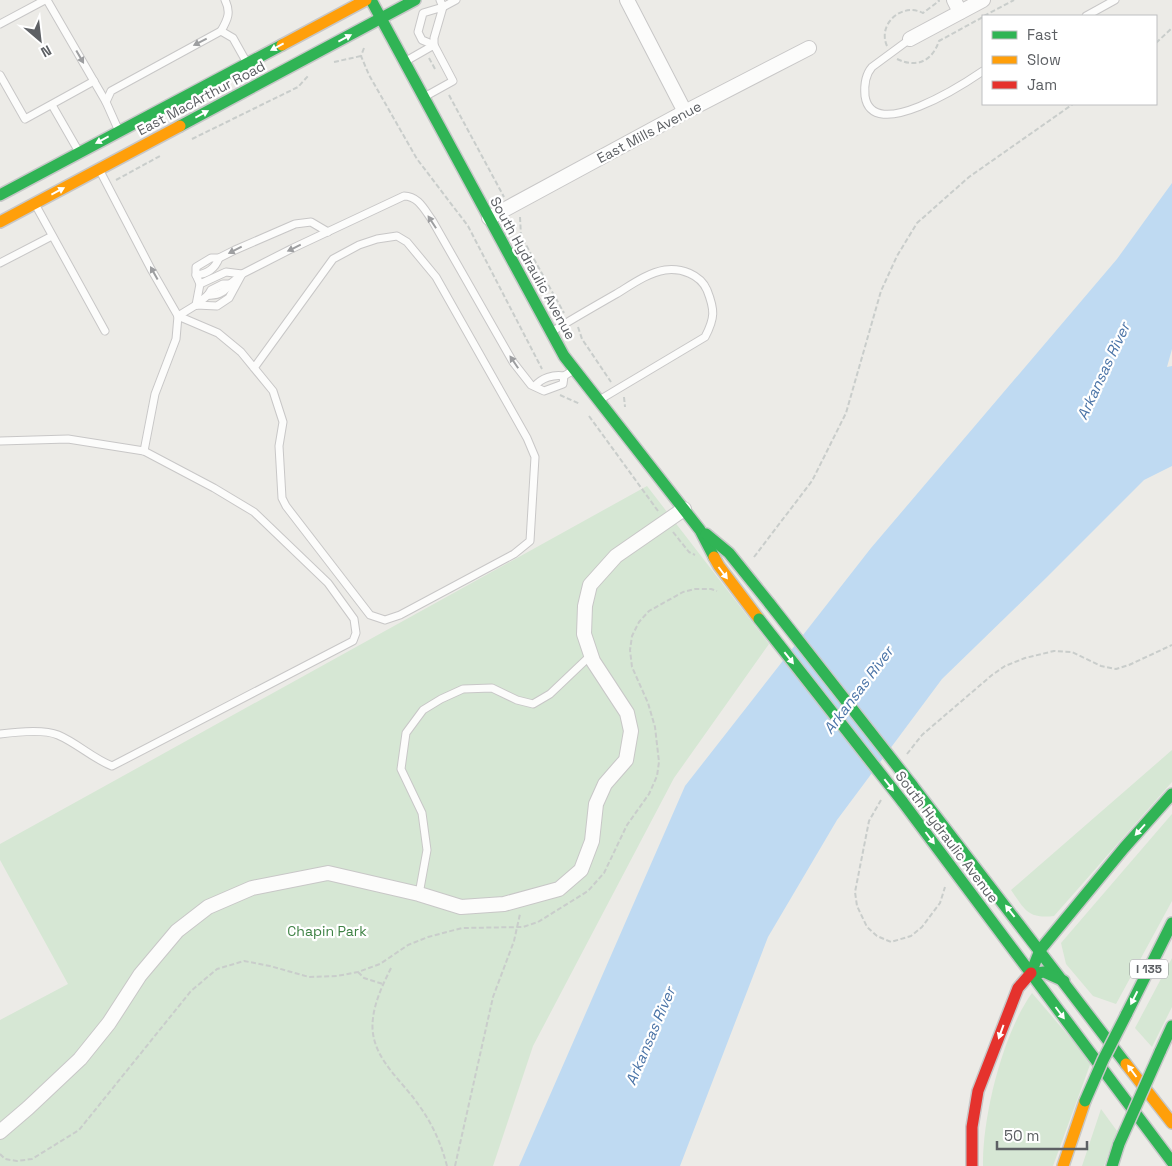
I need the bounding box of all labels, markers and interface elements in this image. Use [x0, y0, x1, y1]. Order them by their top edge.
north arrow [15, 15, 65, 65]
legend [982, 15, 1157, 105]
text: Fast [1027, 25, 1058, 44]
one-way arrow [338, 33, 352, 42]
one-way arrow [193, 38, 207, 46]
text: N [38, 41, 54, 62]
one-way arrow [270, 43, 283, 52]
text: Slow [1027, 50, 1061, 69]
one-way arrow [76, 51, 85, 64]
street label: East MacArthur Road [134, 57, 268, 139]
text: Jam [1027, 75, 1057, 94]
street label: East Mills Avenue [594, 97, 704, 167]
one-way arrow [194, 110, 209, 118]
one-way arrow [95, 136, 110, 144]
one-way arrow [51, 187, 66, 195]
street label: South Hydraulic Avenue [486, 193, 580, 343]
one-way arrow [428, 215, 437, 228]
one-way arrow [287, 244, 301, 252]
one-way arrow [228, 246, 242, 254]
one-way arrow [150, 266, 158, 280]
water label: Arkansas River [1072, 318, 1134, 422]
one-way arrow [509, 355, 519, 369]
one-way arrow [718, 566, 729, 579]
water label: Arkansas River [819, 642, 898, 737]
one-way arrow [783, 651, 794, 664]
street label: South Hydraulic Avenue [891, 767, 1003, 907]
one-way arrow [884, 778, 895, 791]
one-way arrow [1134, 824, 1145, 837]
one-way arrow [924, 831, 935, 844]
one-way arrow [1005, 904, 1015, 918]
park label: Chapin Park [287, 922, 367, 940]
road number: I 135 [1130, 960, 1168, 979]
water label: Arkansas River [621, 983, 680, 1088]
one-way arrow [1130, 991, 1138, 1005]
one-way arrow [1055, 1006, 1066, 1019]
one-way arrow [997, 1024, 1004, 1039]
one-way arrow [1127, 1064, 1137, 1078]
scale bar [997, 1118, 1087, 1150]
text: 50 m [1004, 1126, 1039, 1145]

